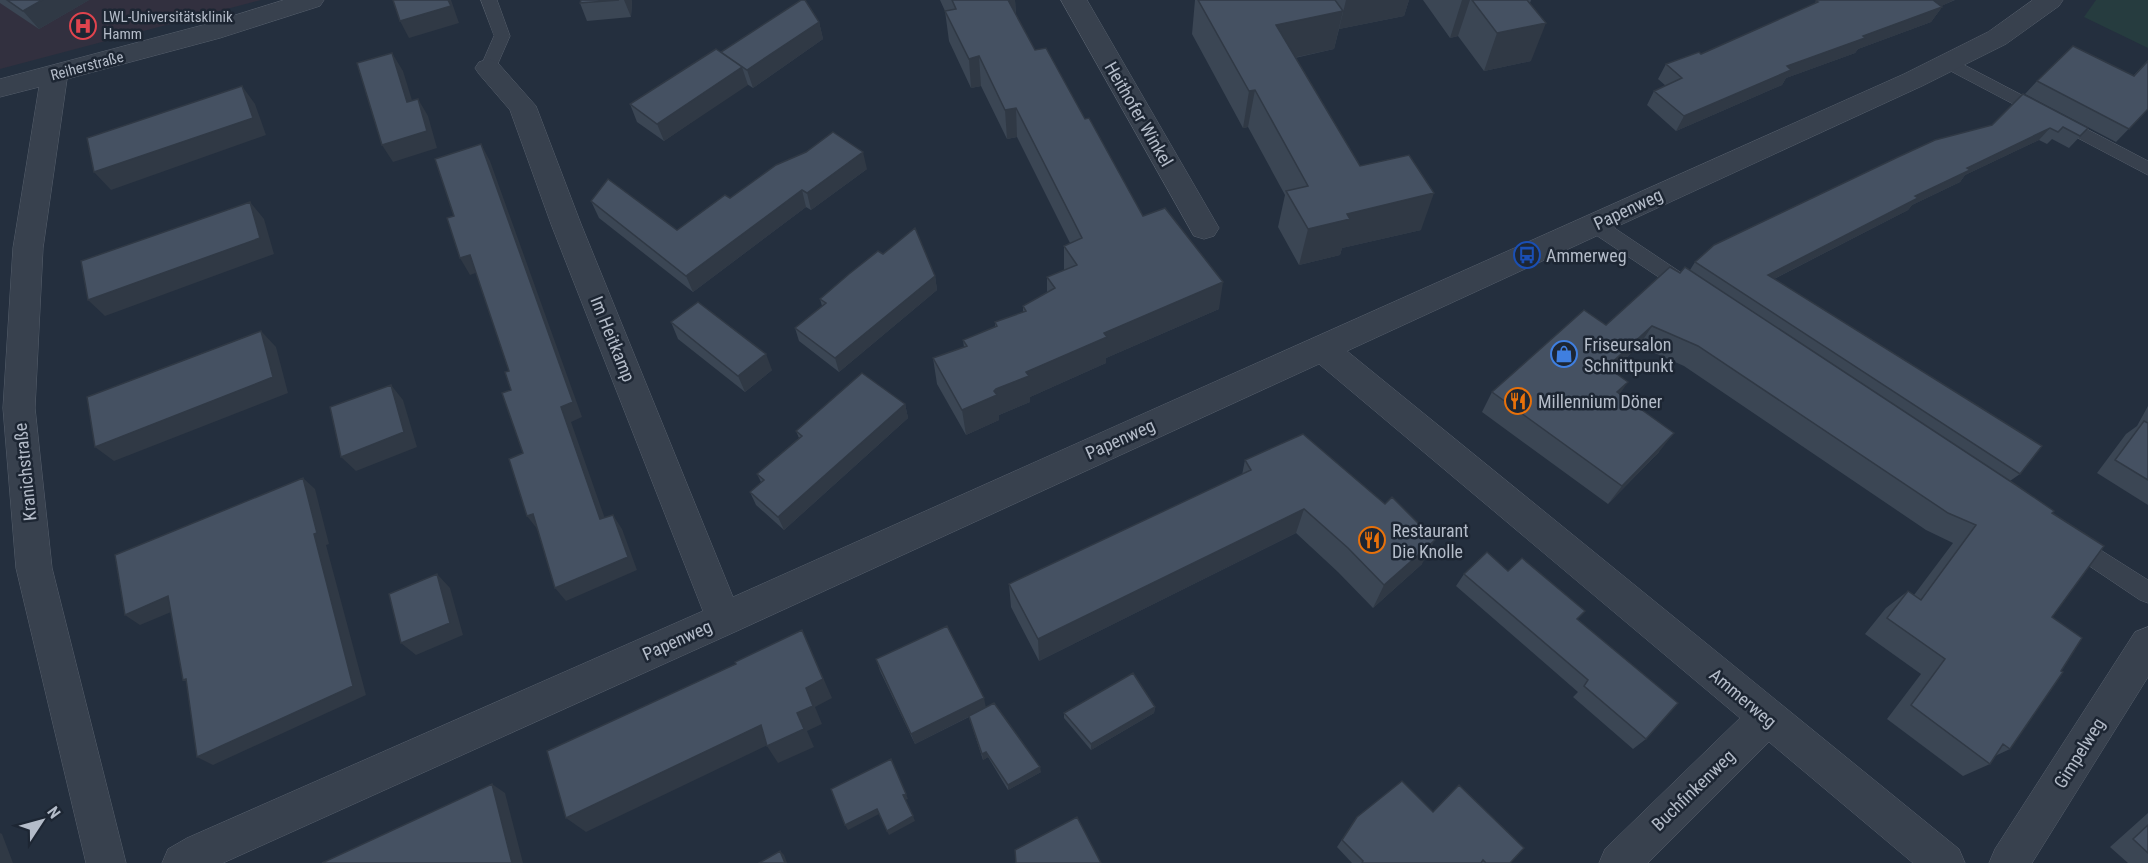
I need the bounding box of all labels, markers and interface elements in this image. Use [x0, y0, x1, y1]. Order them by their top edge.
place label: LWL-Universitätsklinik Hamm [103, 8, 233, 43]
hospital icon: LWL-Universitätsklinik Hamm [68, 11, 98, 41]
street label: Reiherstraße [49, 48, 125, 84]
street label: Heithofer Winkel [1101, 58, 1177, 170]
street label: Papenweg [1590, 184, 1666, 234]
bus stop icon: Ammerweg [1512, 240, 1542, 270]
place label: Ammerweg [1546, 245, 1627, 266]
street label: Im Heitkamp [586, 293, 640, 385]
place label: Friseursalon Schnittpunkt [1584, 334, 1674, 376]
shop icon: Friseursalon Schnittpunkt [1549, 339, 1579, 369]
restaurant icon: Millennium Döner [1503, 386, 1533, 416]
place label: Millennium Döner [1538, 391, 1663, 412]
street label: Papenweg [1082, 414, 1158, 464]
street label: Kranichstraße [9, 422, 41, 522]
place label: Restaurant Die Knolle [1392, 520, 1469, 562]
restaurant icon: Restaurant Die Knolle [1357, 525, 1387, 555]
street label: Papenweg [639, 615, 715, 665]
street label: Ammerweg [1705, 664, 1781, 732]
street label: Gimpelweg [2049, 714, 2109, 792]
street label: Buchfinkenweg [1647, 745, 1739, 835]
north arrow [12, 791, 72, 851]
text: N [43, 803, 64, 822]

